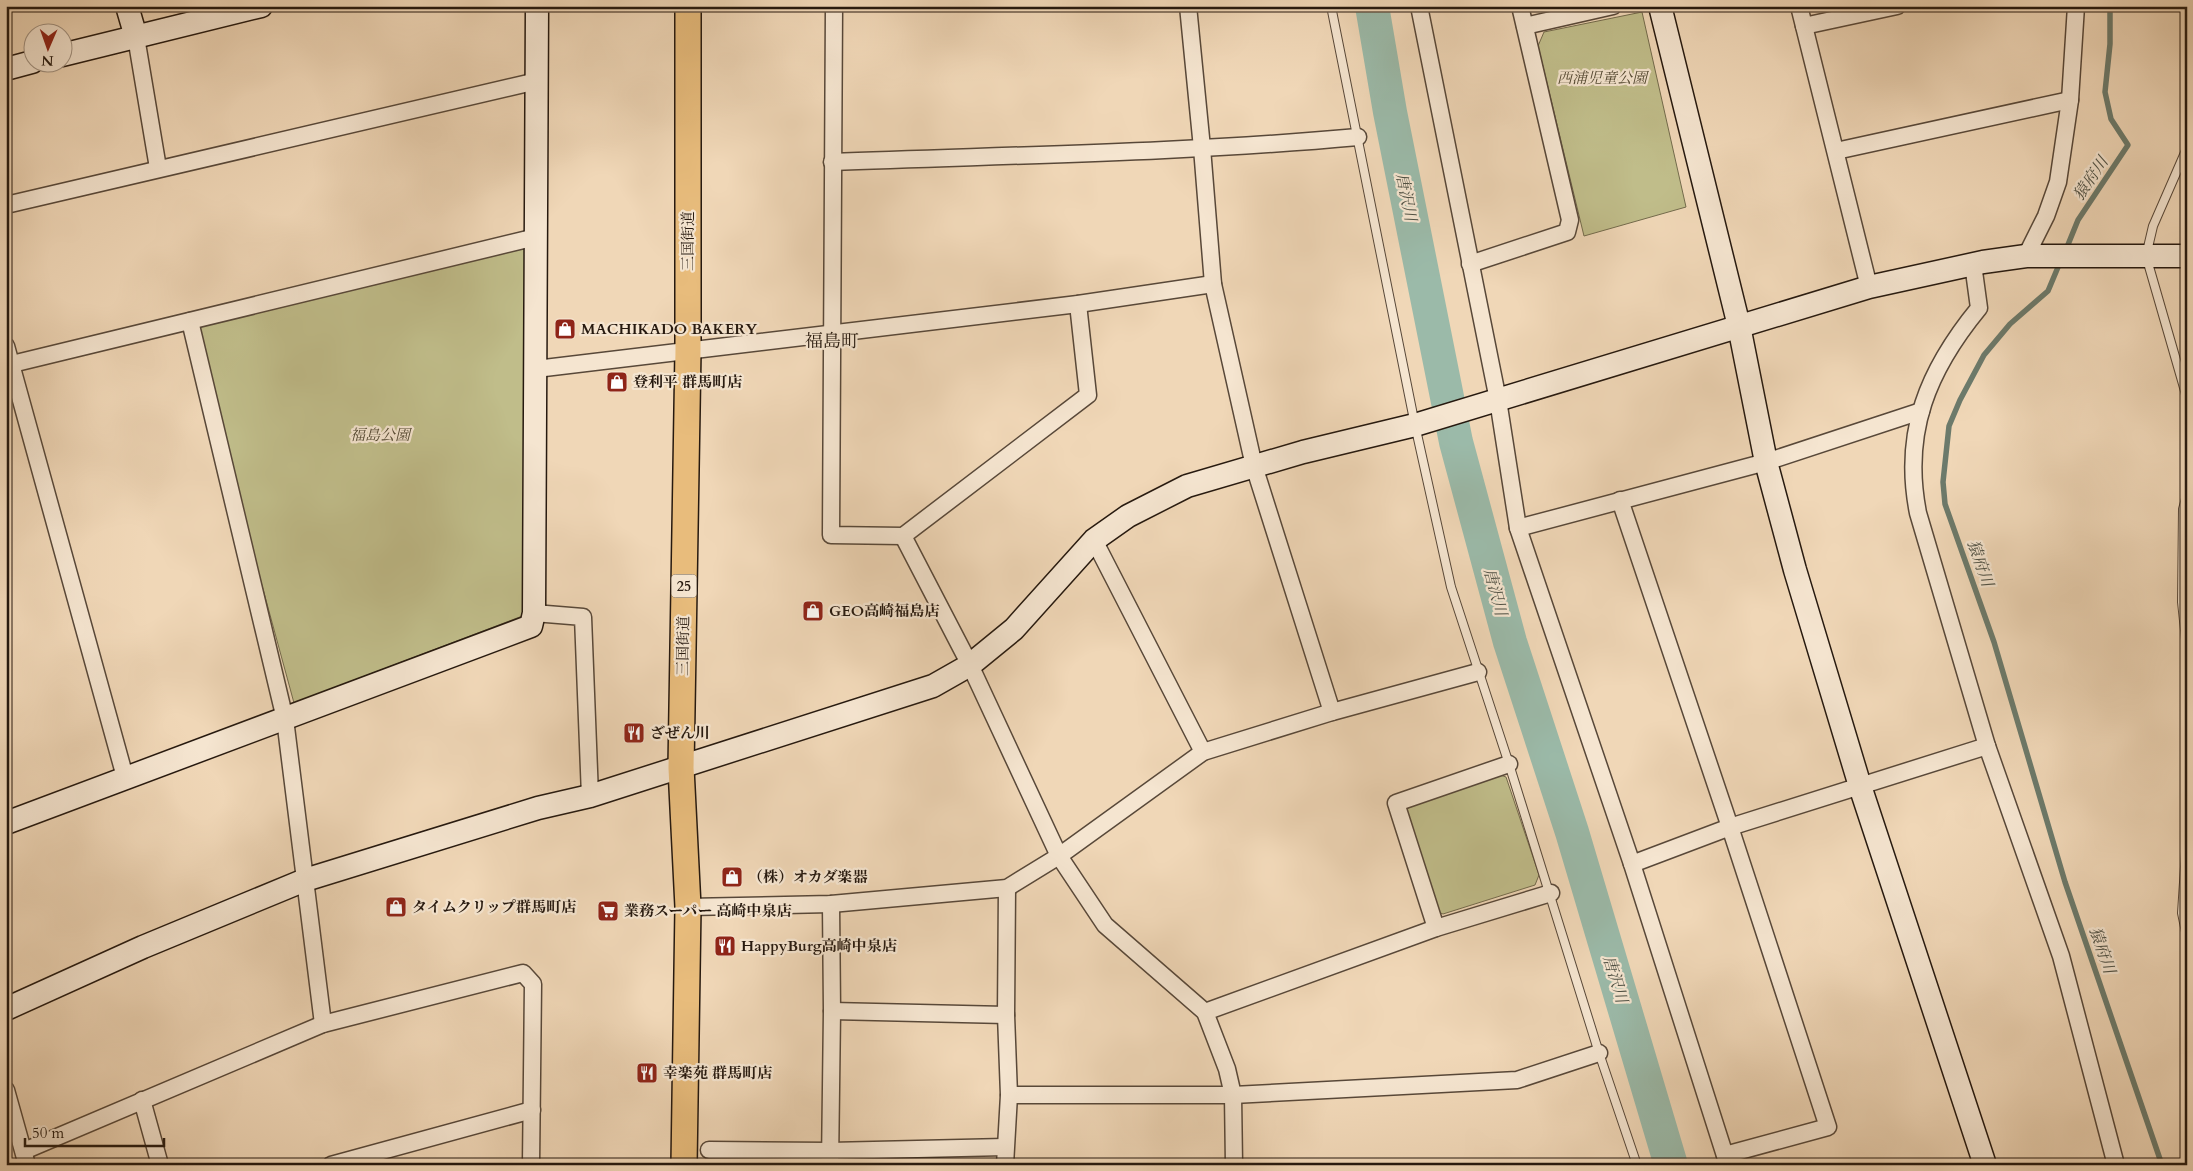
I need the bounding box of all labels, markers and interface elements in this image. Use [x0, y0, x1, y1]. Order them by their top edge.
north arrow [22, 22, 72, 72]
text: N [41, 51, 54, 70]
park label: 西浦児童公園 [1557, 68, 1650, 88]
water label: 猿府川 [2068, 151, 2114, 205]
water label: 唐沢川 [1391, 172, 1422, 225]
street label: 三国街道 [678, 211, 698, 271]
shop icon: MACHIKADO BAKERY [553, 317, 577, 341]
place label: MACHIKADO BAKERY [581, 319, 757, 339]
district label: 福島町 [805, 329, 859, 354]
shop icon: 登利平 群馬町店 [605, 370, 629, 394]
place label: 登利平 群馬町店 [633, 372, 742, 392]
park label: 福島公園 [350, 425, 413, 445]
water label: 猿府川 [1962, 537, 1999, 591]
water label: 唐沢川 [1478, 566, 1512, 620]
road number: 25 [672, 574, 696, 598]
shop icon: GEO高崎福島店 [801, 599, 825, 623]
place label: GEO高崎福島店 [829, 601, 939, 621]
street label: 三国街道 [672, 616, 694, 676]
restaurant icon: ざぜん川 [622, 721, 646, 745]
place label: ざぜん川 [650, 723, 710, 743]
shop icon: （株）オカダ楽器 [720, 865, 744, 889]
place label: （株）オカダ楽器 [748, 867, 869, 887]
shop icon: タイムクリップ群馬町店 [384, 895, 408, 919]
place label: タイムクリップ群馬町店 [412, 897, 576, 917]
supermarket icon: 業務スーパー 高崎中泉店 [596, 899, 620, 923]
place label: 業務スーパー 高崎中泉店 [624, 901, 792, 921]
water label: 猿府川 [2084, 924, 2121, 978]
restaurant icon: HappyBurg高崎中泉店 [713, 934, 737, 958]
place label: HappyBurg高崎中泉店 [741, 936, 897, 956]
water label: 唐沢川 [1598, 953, 1633, 1007]
restaurant icon: 幸楽苑 群馬町店 [635, 1061, 659, 1085]
place label: 幸楽苑 群馬町店 [663, 1063, 772, 1083]
scale bar [25, 1116, 164, 1148]
text: 50 m [32, 1123, 64, 1143]

